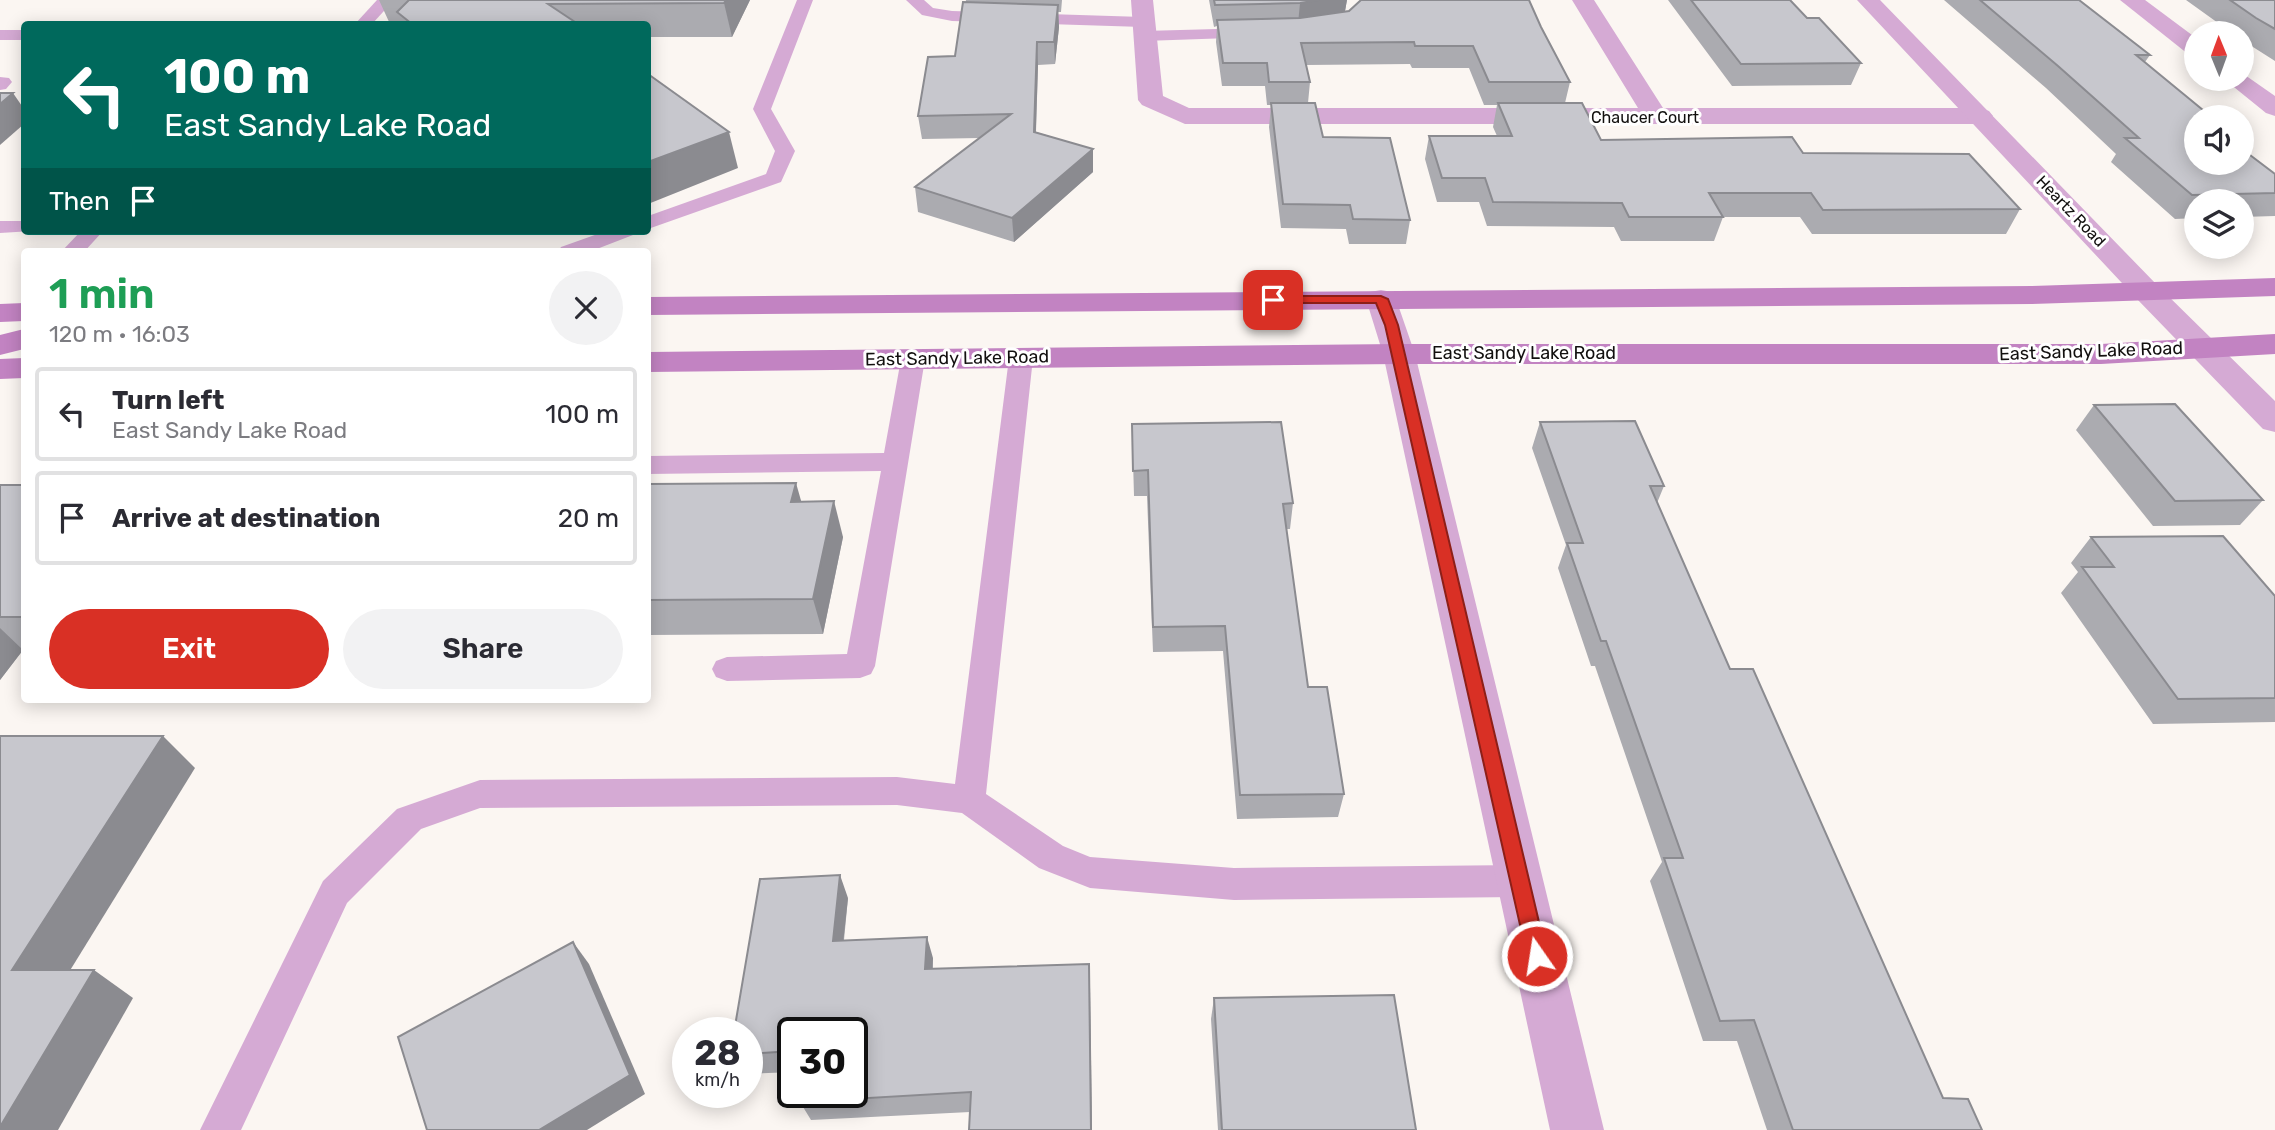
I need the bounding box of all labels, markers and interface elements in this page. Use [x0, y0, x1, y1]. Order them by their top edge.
north arrow [2184, 21, 2254, 91]
map controls [2184, 21, 2254, 259]
text: 100 m [164, 47, 310, 105]
icon: left [49, 49, 140, 140]
button: sound [2184, 105, 2254, 175]
text: East Sandy Lake Road [164, 106, 491, 144]
street label: Chaucer Court [1591, 108, 1699, 127]
street label: Heartz Road [2032, 171, 2110, 251]
icon: arrive [124, 182, 162, 220]
text: Then [49, 186, 110, 217]
button: layers [2184, 189, 2254, 259]
text: 1 min [49, 269, 155, 319]
pin [1243, 270, 1303, 330]
button: close [549, 271, 623, 345]
icon: arrive [1254, 281, 1292, 319]
text: 120 m · 16:03 [49, 320, 190, 348]
street label: East Sandy Lake Road [1999, 337, 2183, 365]
street label: East Sandy Lake Road [1432, 342, 1616, 364]
street label: East Sandy Lake Road [865, 345, 1049, 371]
text: Turn left [112, 385, 224, 416]
icon: left [53, 395, 91, 433]
text: 100 m [545, 399, 619, 430]
text: East Sandy Lake Road [112, 416, 347, 444]
icon: arrive [53, 499, 91, 537]
text: Arrive at destination [112, 503, 380, 534]
text: 20 m [558, 503, 619, 534]
button: Exit [49, 609, 329, 689]
button: Share [343, 609, 623, 689]
position arrow [1500, 919, 1574, 993]
speed limit sign: 30 [777, 1017, 868, 1108]
text: 28 [694, 1032, 741, 1074]
text: km/h [695, 1069, 740, 1091]

